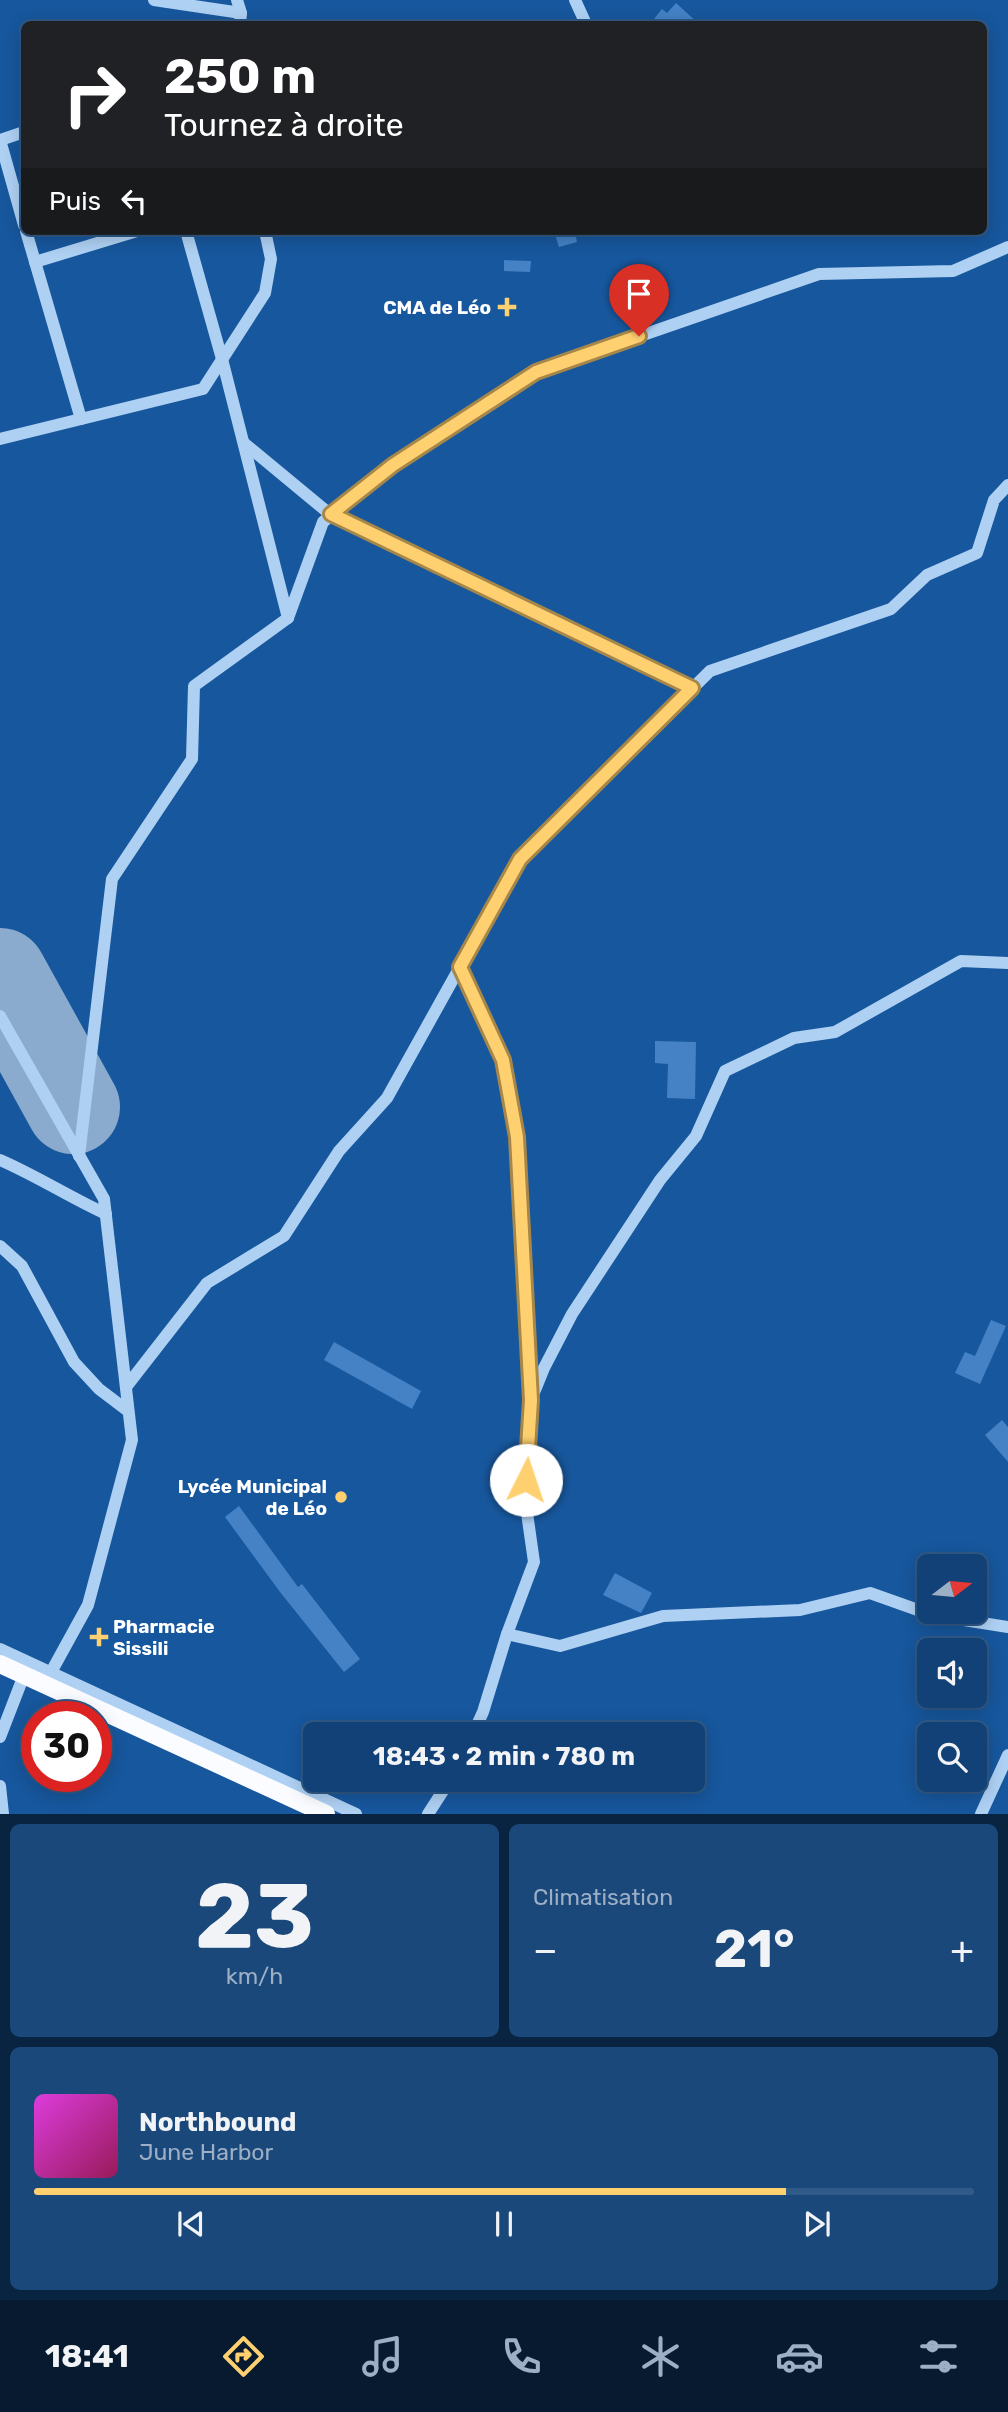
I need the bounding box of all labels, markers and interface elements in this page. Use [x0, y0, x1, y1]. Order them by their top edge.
text: 250 m [164, 47, 316, 105]
icon: right [49, 49, 140, 140]
text: Tournez à droite [164, 106, 404, 144]
icon: left [115, 182, 153, 220]
text: Puis [49, 186, 101, 217]
pin [609, 264, 669, 336]
icon: arrive [620, 275, 658, 313]
place label: CMA de Léo [383, 296, 491, 319]
marker: CMA de Léo [497, 297, 517, 317]
position arrow [489, 1443, 563, 1517]
place label: Lycée Municipal de Léo [178, 1475, 327, 1520]
marker: Lycée Municipal de Léo [333, 1489, 349, 1505]
north arrow [917, 1554, 987, 1624]
map controls [917, 1554, 987, 1792]
place label: Pharmacie Sissili [113, 1615, 215, 1660]
marker: Pharmacie Sissili [91, 1629, 107, 1645]
button: sound [917, 1638, 987, 1708]
speed limit sign: 30 [21, 1701, 112, 1792]
button: search [917, 1722, 987, 1792]
text: 18:43 · 2 min · 780 m [373, 1741, 635, 1772]
text: 23 [195, 1862, 314, 1970]
text: Climatisation [533, 1883, 673, 1911]
text: 21° [714, 1918, 795, 1980]
text: − [533, 1927, 558, 1973]
text: + [950, 1927, 974, 1973]
text: km/h [226, 1962, 283, 1990]
text: Northbound [139, 2107, 297, 2138]
text: June Harbor [139, 2138, 273, 2166]
icon: previous [172, 2205, 210, 2243]
icon: pause [485, 2205, 523, 2243]
icon: next [798, 2205, 836, 2243]
icon: directions [219, 2332, 268, 2381]
icon: music [358, 2332, 407, 2381]
icon: phone [497, 2332, 546, 2381]
icon: climate [636, 2332, 685, 2381]
icon: car [775, 2332, 824, 2381]
icon: filters [914, 2332, 963, 2381]
text: 18:41 [45, 2337, 129, 2375]

